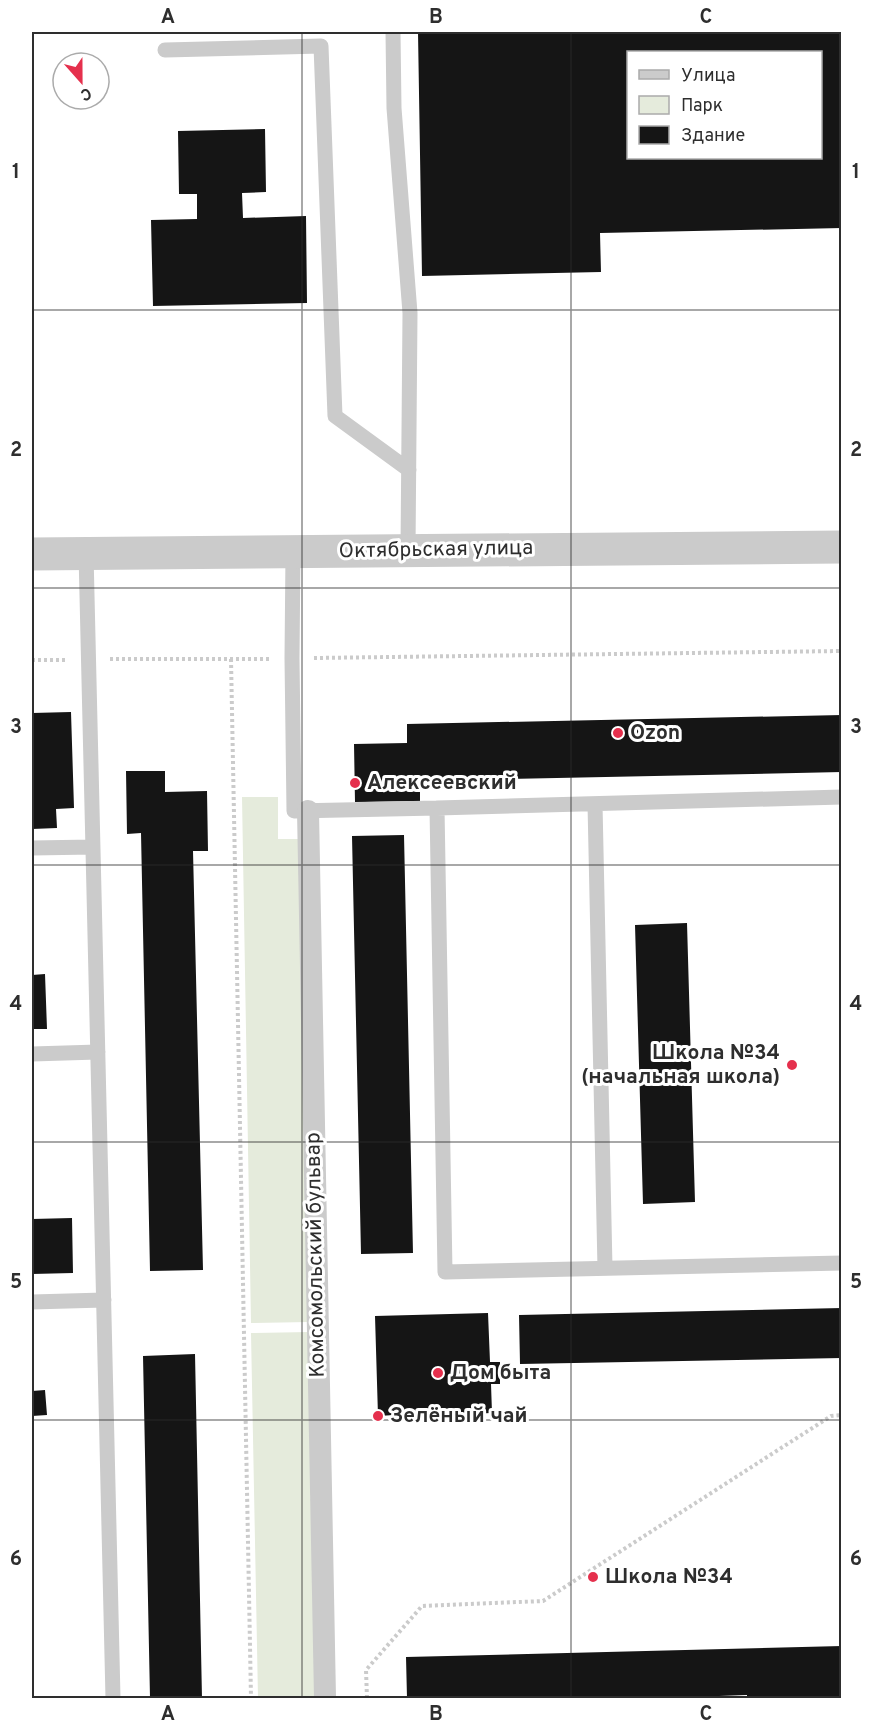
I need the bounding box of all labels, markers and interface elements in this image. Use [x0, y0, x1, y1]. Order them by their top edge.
text: A [161, 5, 175, 31]
text: B [429, 5, 443, 31]
text: C [700, 5, 712, 31]
north arrow [51, 51, 111, 111]
legend [627, 51, 822, 159]
text: Улица [681, 65, 735, 88]
text: С [77, 82, 94, 104]
text: Парк [681, 95, 723, 118]
text: Здание [681, 125, 745, 148]
text: 1 [12, 160, 20, 186]
text: 1 [852, 160, 860, 186]
text: 2 [10, 438, 22, 464]
text: 2 [850, 438, 862, 464]
street label: Октябрьская улица [339, 535, 533, 565]
text: 3 [10, 715, 22, 741]
text: 3 [850, 715, 862, 741]
place label: Ozon [630, 720, 680, 747]
marker: Ozon [611, 726, 625, 740]
place label: Алексеевский [367, 770, 517, 797]
marker: Алексеевский [348, 776, 362, 790]
text: 4 [10, 992, 22, 1018]
text: 4 [850, 992, 862, 1018]
place label: Школа №34 (начальная школа) [581, 1040, 780, 1091]
marker: Школа №34 (начальная школа) [785, 1058, 799, 1072]
street label: Комсомольский бульвар [300, 1132, 332, 1378]
text: 5 [10, 1270, 22, 1296]
text: 5 [850, 1270, 862, 1296]
place label: Дом быта [450, 1360, 551, 1387]
marker: Дом быта [431, 1366, 445, 1380]
place label: Зелёный чай [390, 1403, 528, 1430]
marker: Зелёный чай [371, 1409, 385, 1423]
text: 6 [10, 1547, 22, 1573]
text: 6 [850, 1547, 862, 1573]
place label: Школа №34 [605, 1564, 733, 1591]
marker: Школа №34 [586, 1570, 600, 1584]
text: A [161, 1702, 175, 1728]
text: B [429, 1702, 443, 1728]
text: C [700, 1702, 712, 1728]

